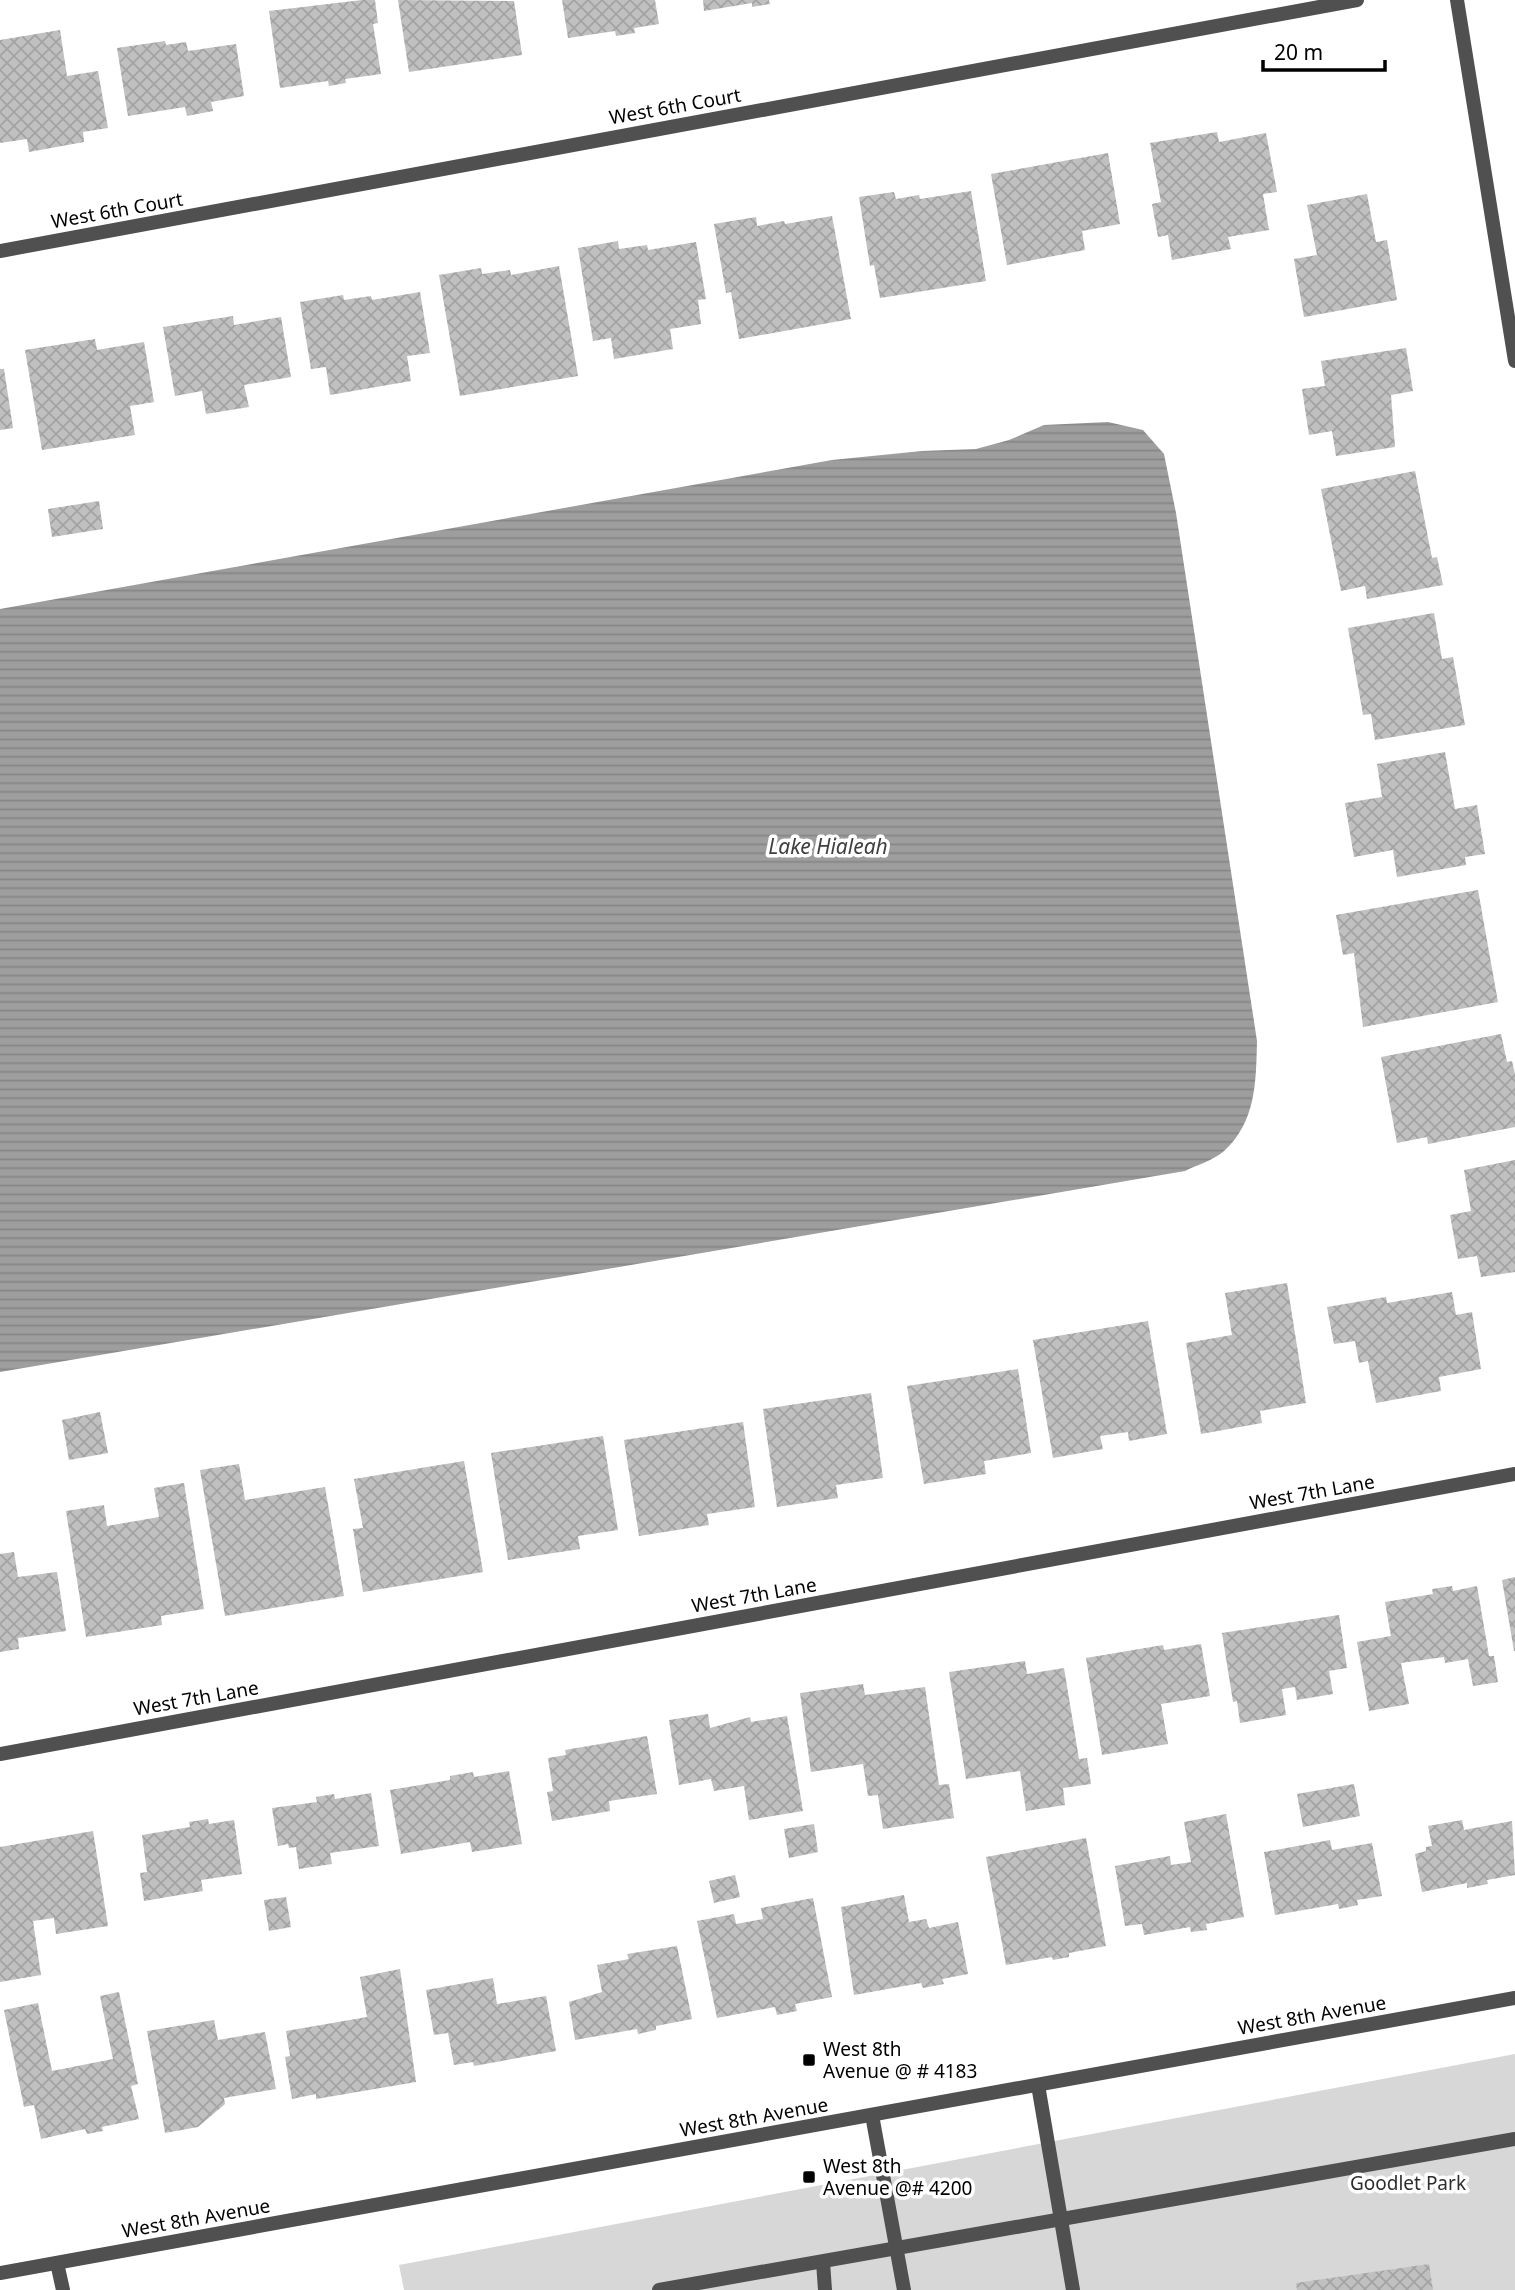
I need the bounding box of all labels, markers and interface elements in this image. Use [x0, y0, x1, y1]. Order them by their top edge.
scale bar [1263, 28, 1386, 72]
text: 20 m [1274, 38, 1323, 66]
street label: West 6th Court [607, 82, 743, 130]
street label: West 6th Court [49, 186, 185, 234]
water label: Lake Hialeah [768, 832, 888, 860]
street label: West 7th Lane [1248, 1468, 1376, 1516]
street label: West 7th Lane [690, 1571, 818, 1619]
street label: West 7th Lane [132, 1674, 260, 1722]
street label: West 8th Avenue [1236, 1989, 1388, 2041]
place label: West 8th Avenue @ # 4183 [823, 2036, 977, 2084]
marker: West 8th Avenue @ # 4183 [801, 2052, 817, 2068]
street label: West 8th Avenue [678, 2091, 830, 2143]
place label: West 8th Avenue @# 4200 [823, 2153, 972, 2201]
marker: West 8th Avenue @# 4200 [801, 2169, 817, 2185]
park label: Goodlet Park [1350, 2170, 1466, 2196]
street label: West 8th Avenue [120, 2192, 272, 2244]

